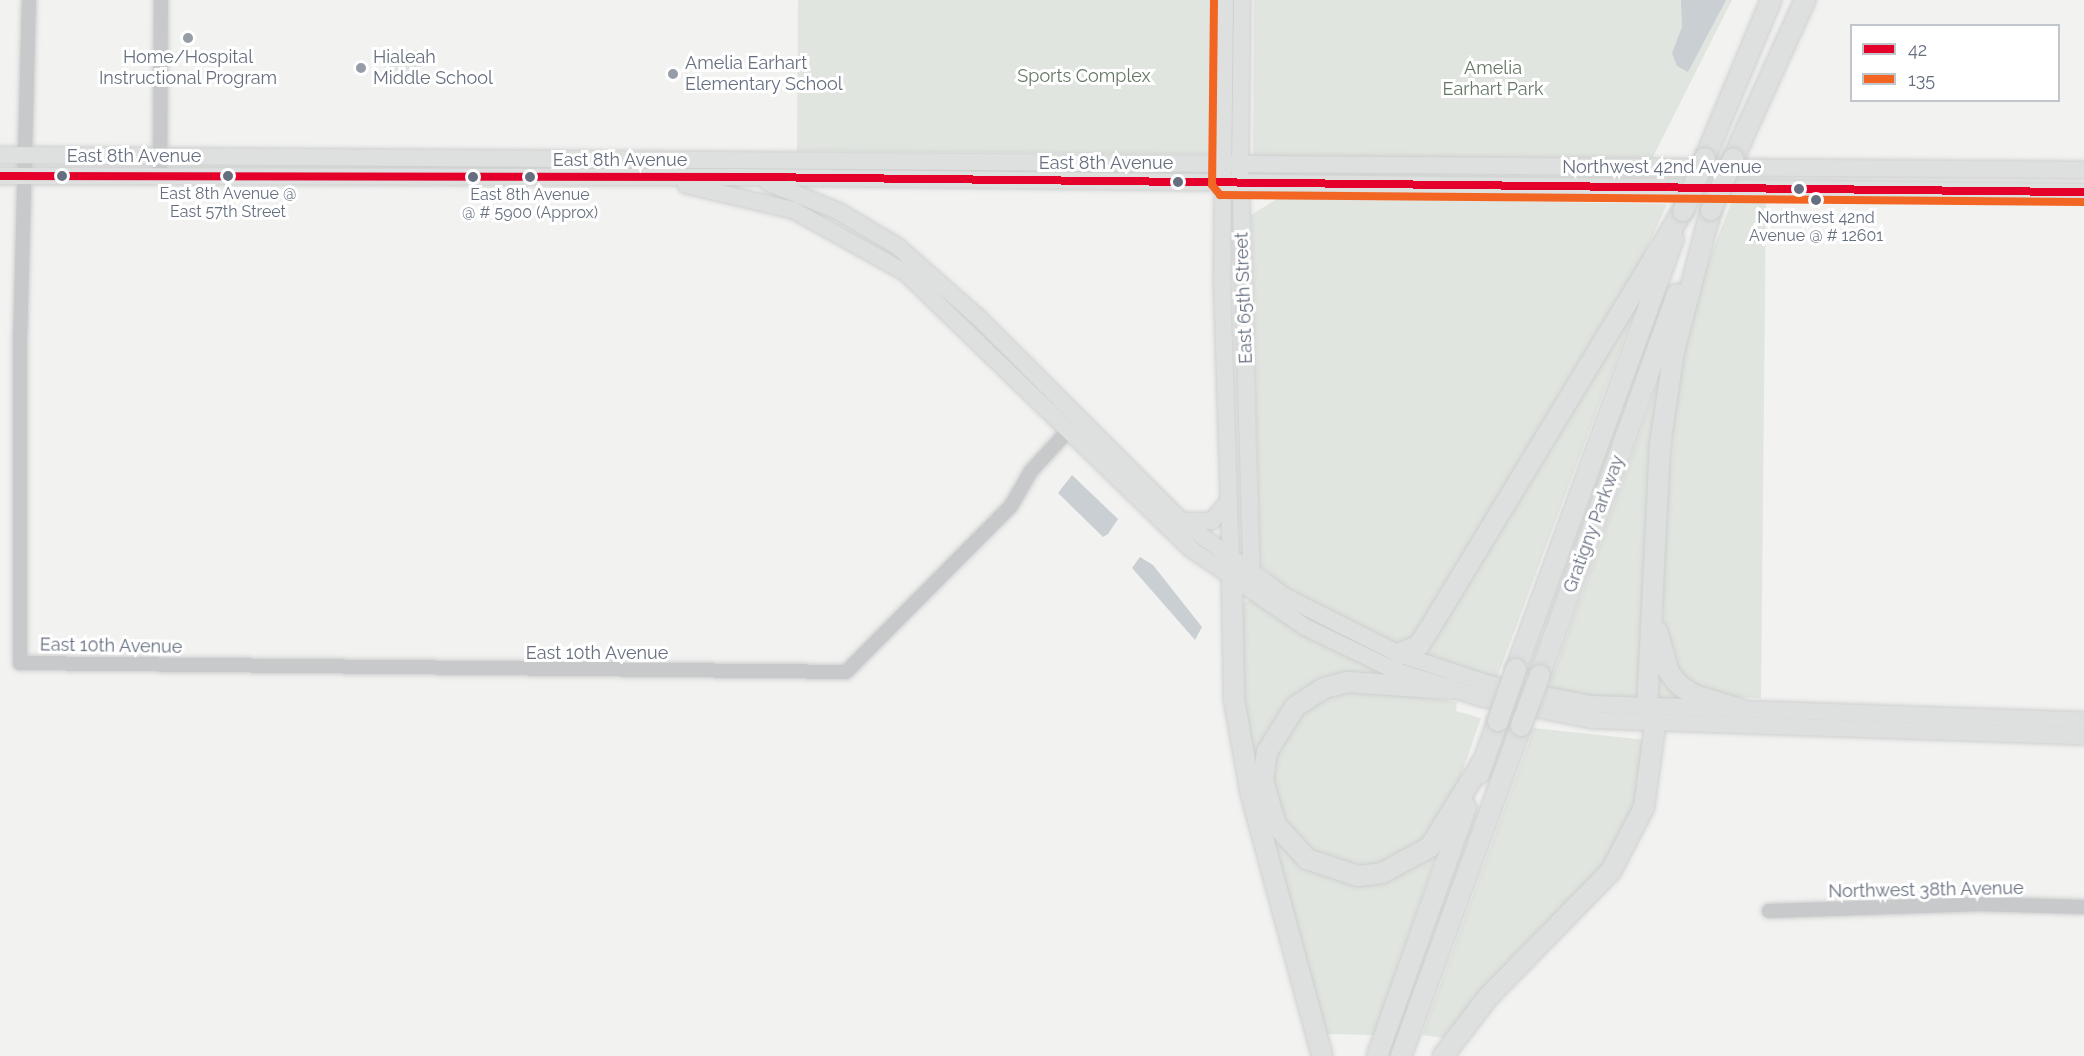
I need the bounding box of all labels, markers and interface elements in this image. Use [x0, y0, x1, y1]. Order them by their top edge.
legend [1850, 24, 2060, 102]
marker: Home/Hospital Instructional Program [181, 31, 195, 45]
text: 42 [1908, 39, 1927, 60]
place label: Home/Hospital Instructional Program [99, 47, 277, 90]
place label: Hialeah Middle School [373, 47, 493, 90]
place label: Amelia Earhart Elementary School [685, 53, 843, 96]
park label: Amelia Earhart Park [1442, 58, 1544, 100]
marker: Hialeah Middle School [354, 61, 368, 75]
park label: Sports Complex [1017, 65, 1151, 87]
marker: Amelia Earhart Elementary School [666, 67, 680, 81]
text: 135 [1908, 69, 1935, 90]
street label: East 8th Avenue [67, 145, 201, 167]
street label: East 8th Avenue [553, 149, 687, 171]
street label: East 8th Avenue [1039, 152, 1173, 174]
street label: Northwest 42nd Avenue [1562, 156, 1762, 178]
unlabelled marker [56, 170, 68, 182]
marker: East 8th Avenue @ East 57th Street [222, 170, 234, 182]
unlabelled marker [467, 171, 479, 183]
marker: East 8th Avenue @ # 5900 (Approx) [524, 171, 536, 183]
unlabelled marker [1172, 176, 1184, 188]
unlabelled marker [1793, 183, 1805, 195]
place label: East 8th Avenue @ East 57th Street [159, 184, 297, 222]
place label: East 8th Avenue @ # 5900 (Approx) [462, 185, 598, 223]
marker: Northwest 42nd Avenue @ # 12601 [1810, 194, 1822, 206]
place label: Northwest 42nd Avenue @ # 12601 [1749, 208, 1883, 246]
street label: East 65th Street [1231, 232, 1257, 364]
street label: Gratigny Parkway [1559, 452, 1629, 596]
street label: East 10th Avenue [39, 634, 183, 658]
street label: East 10th Avenue [525, 642, 669, 664]
street label: Northwest 38th Avenue [1828, 877, 2024, 903]

